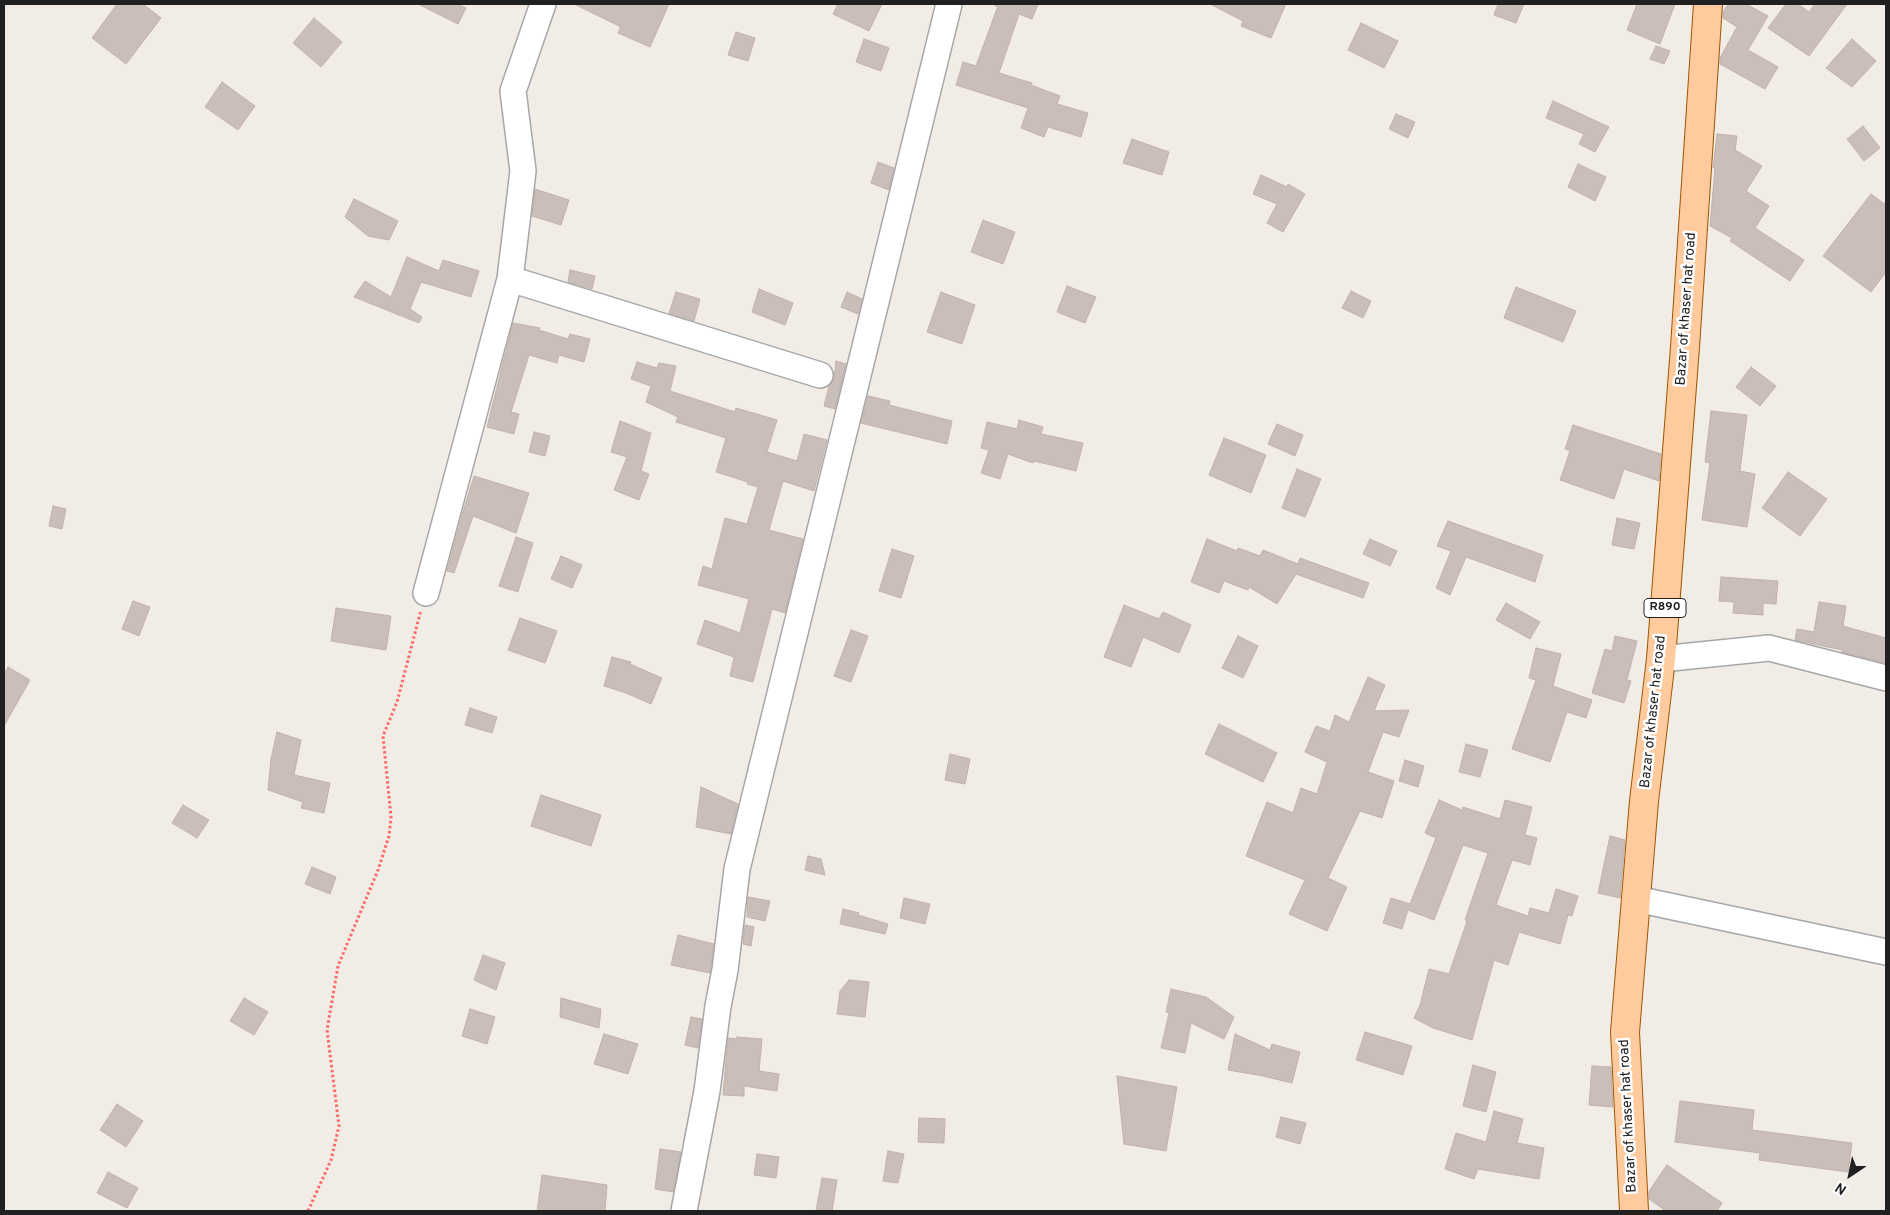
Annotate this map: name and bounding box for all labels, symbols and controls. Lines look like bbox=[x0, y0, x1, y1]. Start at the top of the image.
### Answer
street label: Bazar of khaser hat road bbox=[1673, 232, 1701, 386]
road number: R890 bbox=[1644, 598, 1686, 618]
street label: Bazar of khaser hat road bbox=[1638, 635, 1670, 789]
street label: Bazar of khaser hat road bbox=[1617, 1039, 1641, 1193]
north arrow bbox=[1825, 1150, 1875, 1200]
text: N bbox=[1832, 1178, 1850, 1198]

